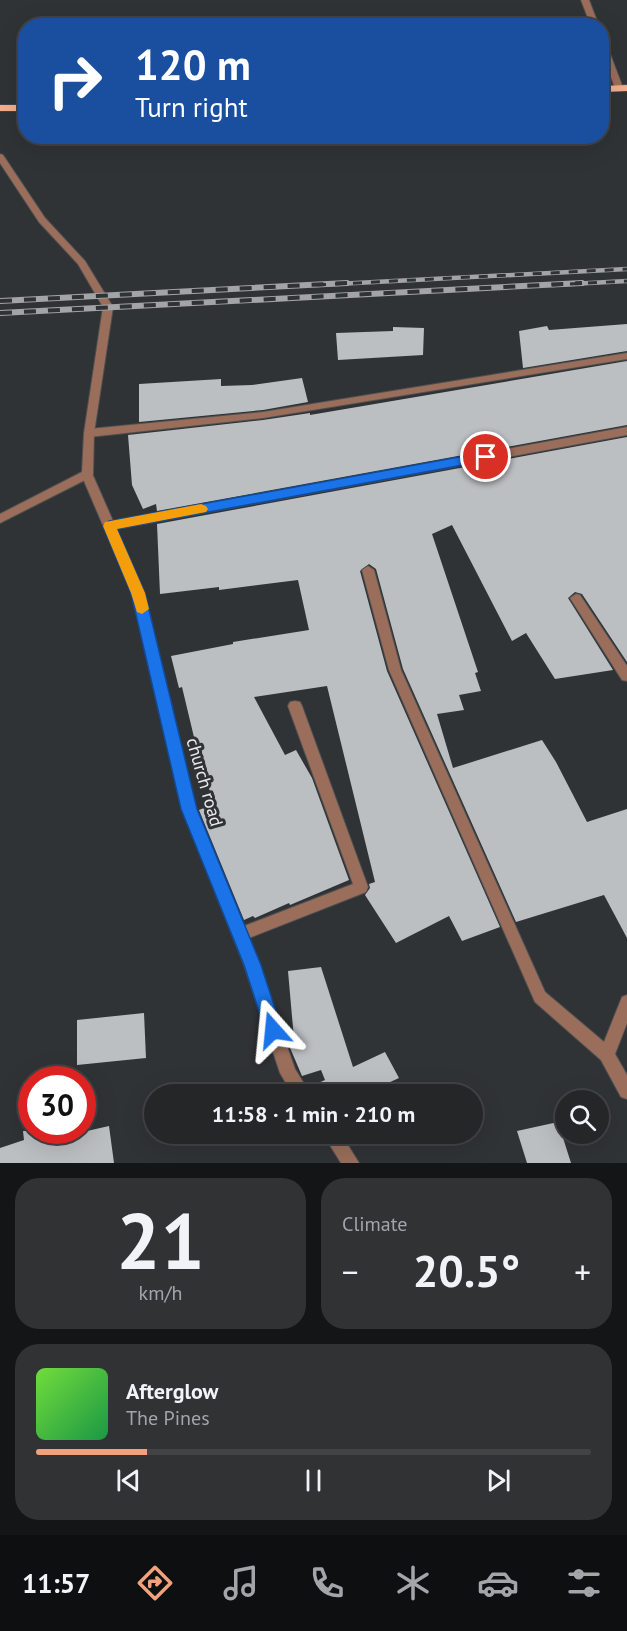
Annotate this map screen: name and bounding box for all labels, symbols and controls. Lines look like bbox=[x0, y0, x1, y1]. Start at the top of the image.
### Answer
text: 120 m bbox=[135, 37, 251, 92]
icon: right bbox=[36, 42, 114, 120]
text: Turn right bbox=[135, 90, 248, 124]
pin bbox=[460, 431, 511, 482]
icon: arrive bbox=[469, 440, 502, 473]
street label: church road bbox=[181, 735, 229, 829]
position arrow bbox=[241, 998, 305, 1062]
speed limit sign: 30 bbox=[18, 1066, 96, 1144]
map controls bbox=[555, 1090, 609, 1144]
button: search bbox=[555, 1090, 609, 1144]
text: 11:58 · 1 min · 210 m bbox=[212, 1100, 415, 1128]
text: 21 bbox=[116, 1190, 205, 1291]
text: Climate bbox=[342, 1211, 408, 1237]
text: 20.5° bbox=[413, 1241, 520, 1299]
text: − bbox=[342, 1250, 359, 1293]
text: + bbox=[574, 1250, 591, 1293]
text: km/h bbox=[139, 1280, 182, 1306]
text: Afterglow bbox=[126, 1377, 218, 1405]
text: The Pines bbox=[126, 1405, 210, 1431]
icon: previous bbox=[112, 1464, 145, 1497]
icon: pause bbox=[297, 1464, 330, 1497]
icon: next bbox=[482, 1464, 515, 1497]
icon: directions bbox=[134, 1562, 176, 1604]
icon: music bbox=[220, 1562, 262, 1604]
icon: phone bbox=[306, 1562, 348, 1604]
icon: climate bbox=[392, 1562, 434, 1604]
icon: car bbox=[477, 1562, 519, 1604]
icon: filters bbox=[563, 1562, 605, 1604]
text: 11:57 bbox=[22, 1566, 90, 1600]

